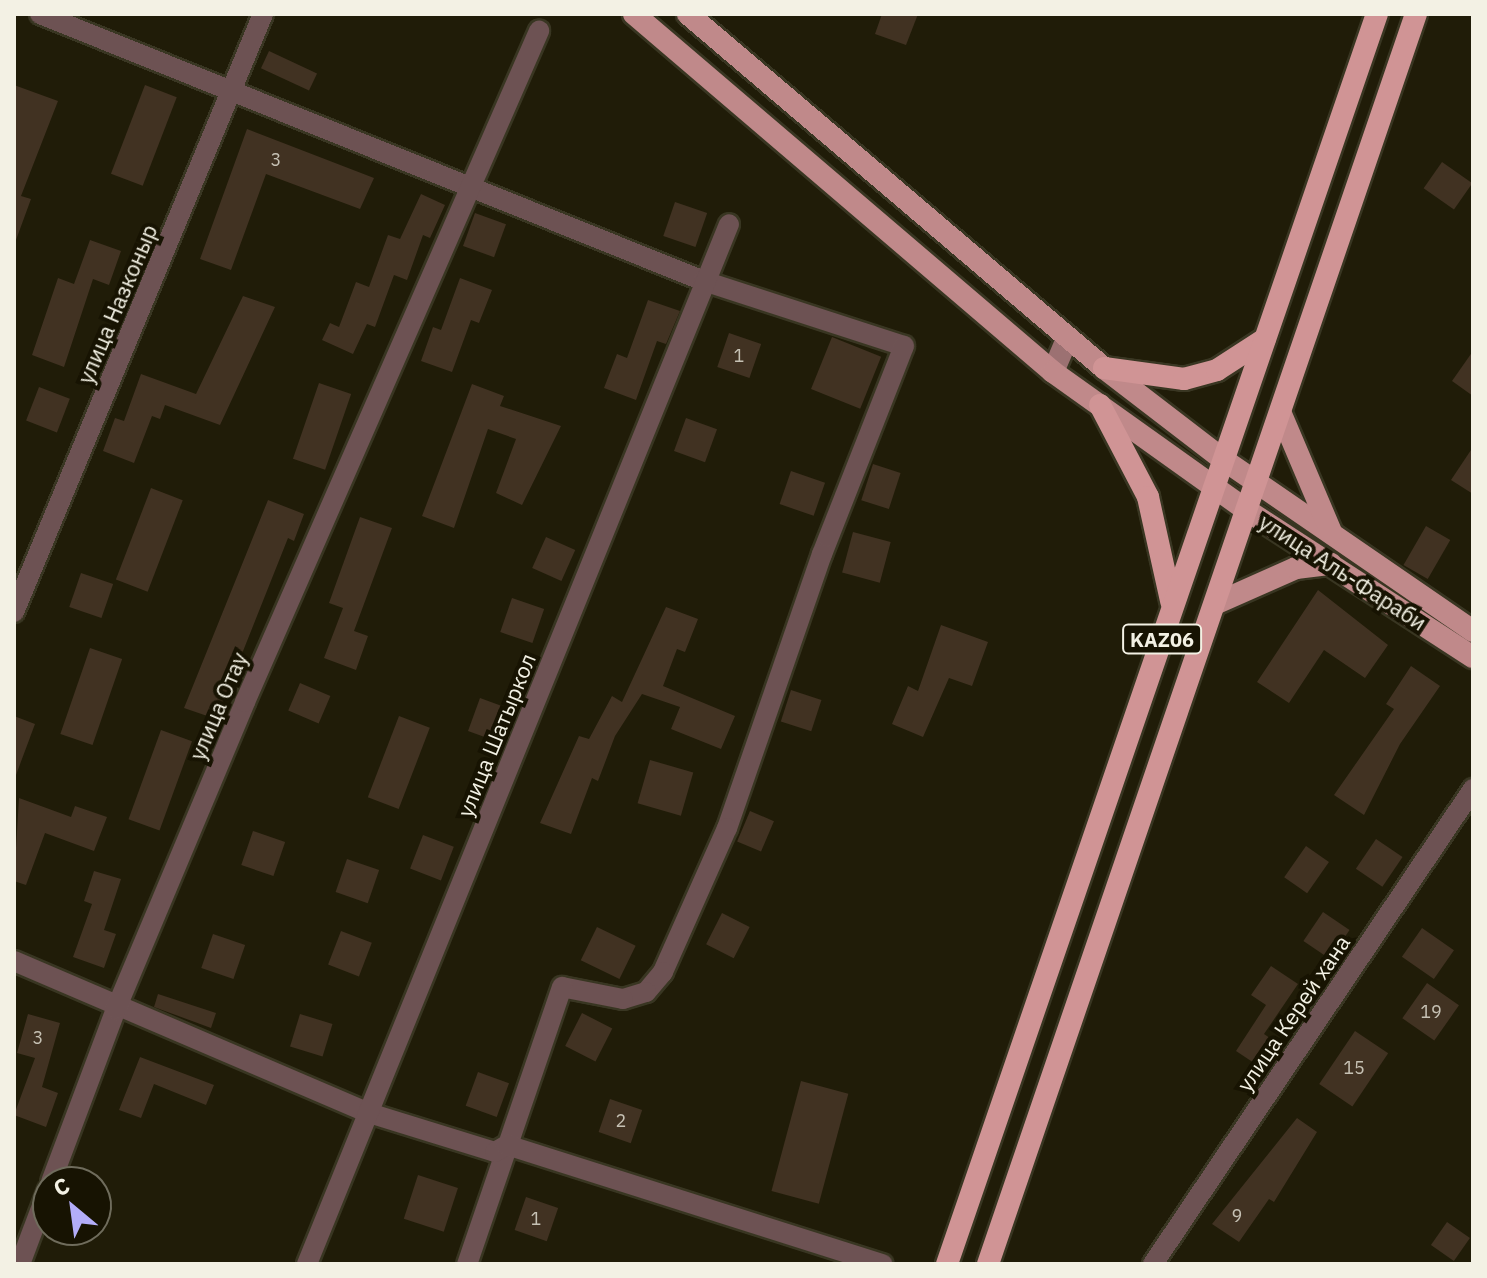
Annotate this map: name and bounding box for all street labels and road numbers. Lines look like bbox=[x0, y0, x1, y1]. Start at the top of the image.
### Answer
street label: улица Назконыр bbox=[72, 221, 162, 387]
street label: улица Аль-Фараби bbox=[1255, 508, 1431, 636]
road number: KАZ06 bbox=[1122, 623, 1202, 655]
street label: улица Отау bbox=[183, 648, 253, 764]
street label: улица Шатыркол bbox=[451, 649, 541, 821]
street label: улица Керей хана bbox=[1231, 930, 1355, 1096]

